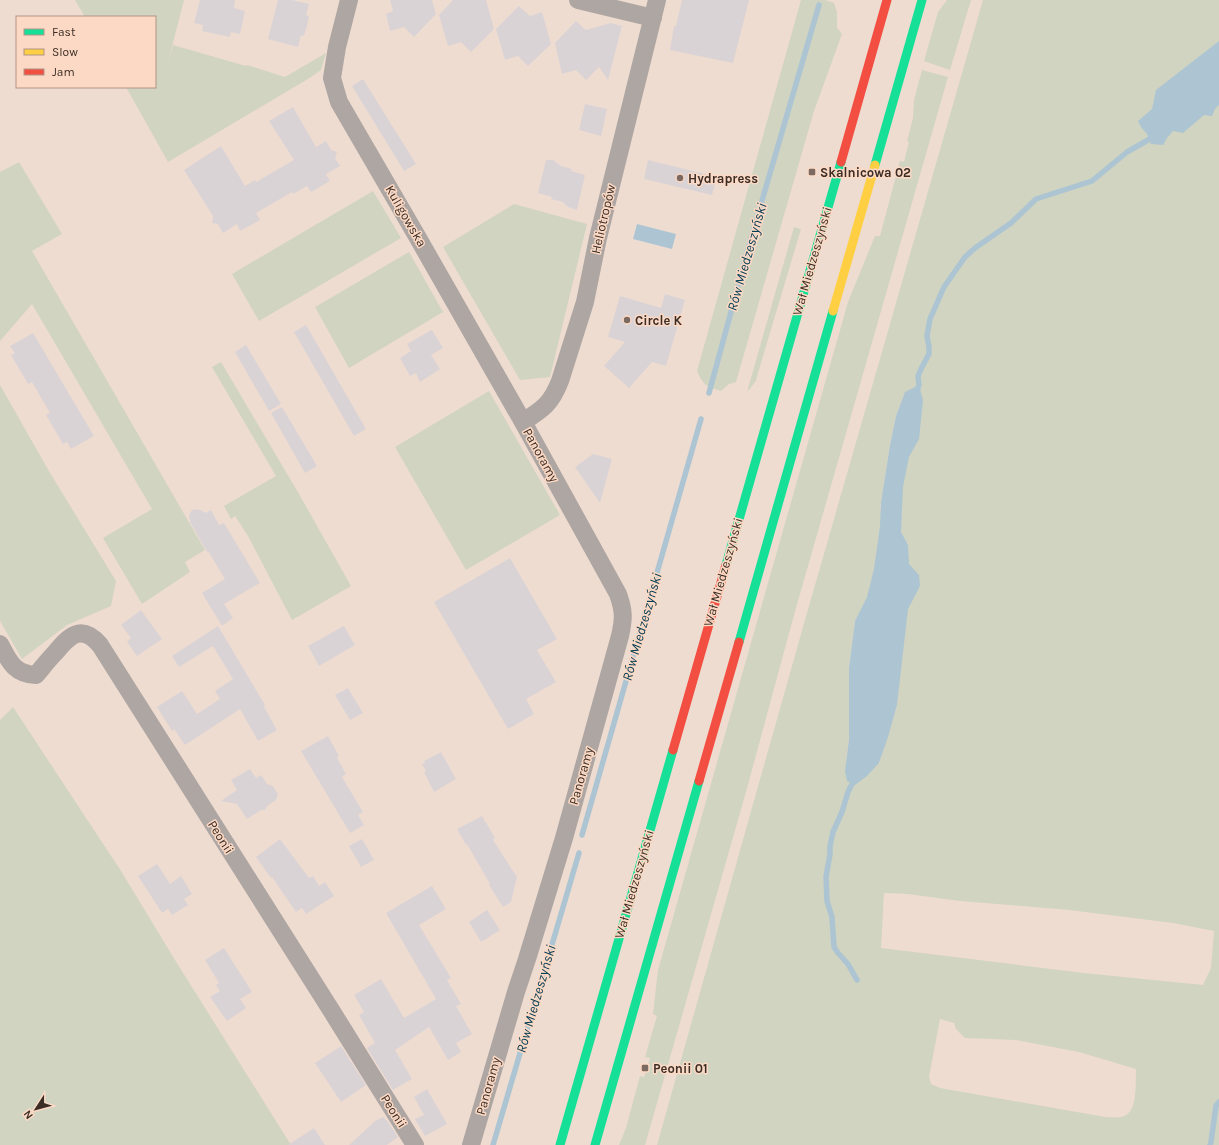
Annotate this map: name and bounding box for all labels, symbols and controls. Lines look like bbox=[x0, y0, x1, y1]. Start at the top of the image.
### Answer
legend bbox=[16, 16, 156, 88]
text: Fast bbox=[52, 25, 76, 39]
text: Slow bbox=[52, 45, 78, 59]
text: Jam bbox=[52, 65, 75, 79]
place label: Skalnicowa 02 bbox=[820, 165, 911, 180]
marker: Skalnicowa 02 bbox=[807, 167, 817, 177]
place label: Hydrapress bbox=[688, 171, 758, 186]
marker: Hydrapress bbox=[675, 173, 685, 183]
street label: Heliotropów bbox=[588, 182, 618, 255]
street label: Kuligowska bbox=[382, 183, 430, 249]
water label: Rów Miedzeszyński bbox=[723, 201, 771, 313]
street label: Wał Miedzeszyński bbox=[789, 205, 835, 317]
place label: Circle K bbox=[635, 313, 683, 328]
marker: Circle K bbox=[622, 315, 632, 325]
street label: Panoramy bbox=[520, 425, 562, 485]
street label: Wał Miedzeszyński bbox=[700, 516, 746, 628]
water label: Rów Miedzeszyński bbox=[618, 571, 666, 683]
street label: Panoramy bbox=[566, 745, 596, 807]
street label: Peonii bbox=[205, 818, 237, 856]
street label: Wał Miedzeszyński bbox=[611, 828, 657, 940]
water label: Rów Miedzeszyński bbox=[512, 943, 560, 1055]
street label: Panoramy bbox=[473, 1055, 503, 1117]
place label: Peonii 01 bbox=[653, 1061, 708, 1076]
marker: Peonii 01 bbox=[640, 1063, 650, 1073]
north arrow bbox=[16, 1089, 56, 1129]
street label: Peonii bbox=[378, 1092, 410, 1130]
text: N bbox=[21, 1108, 36, 1122]

